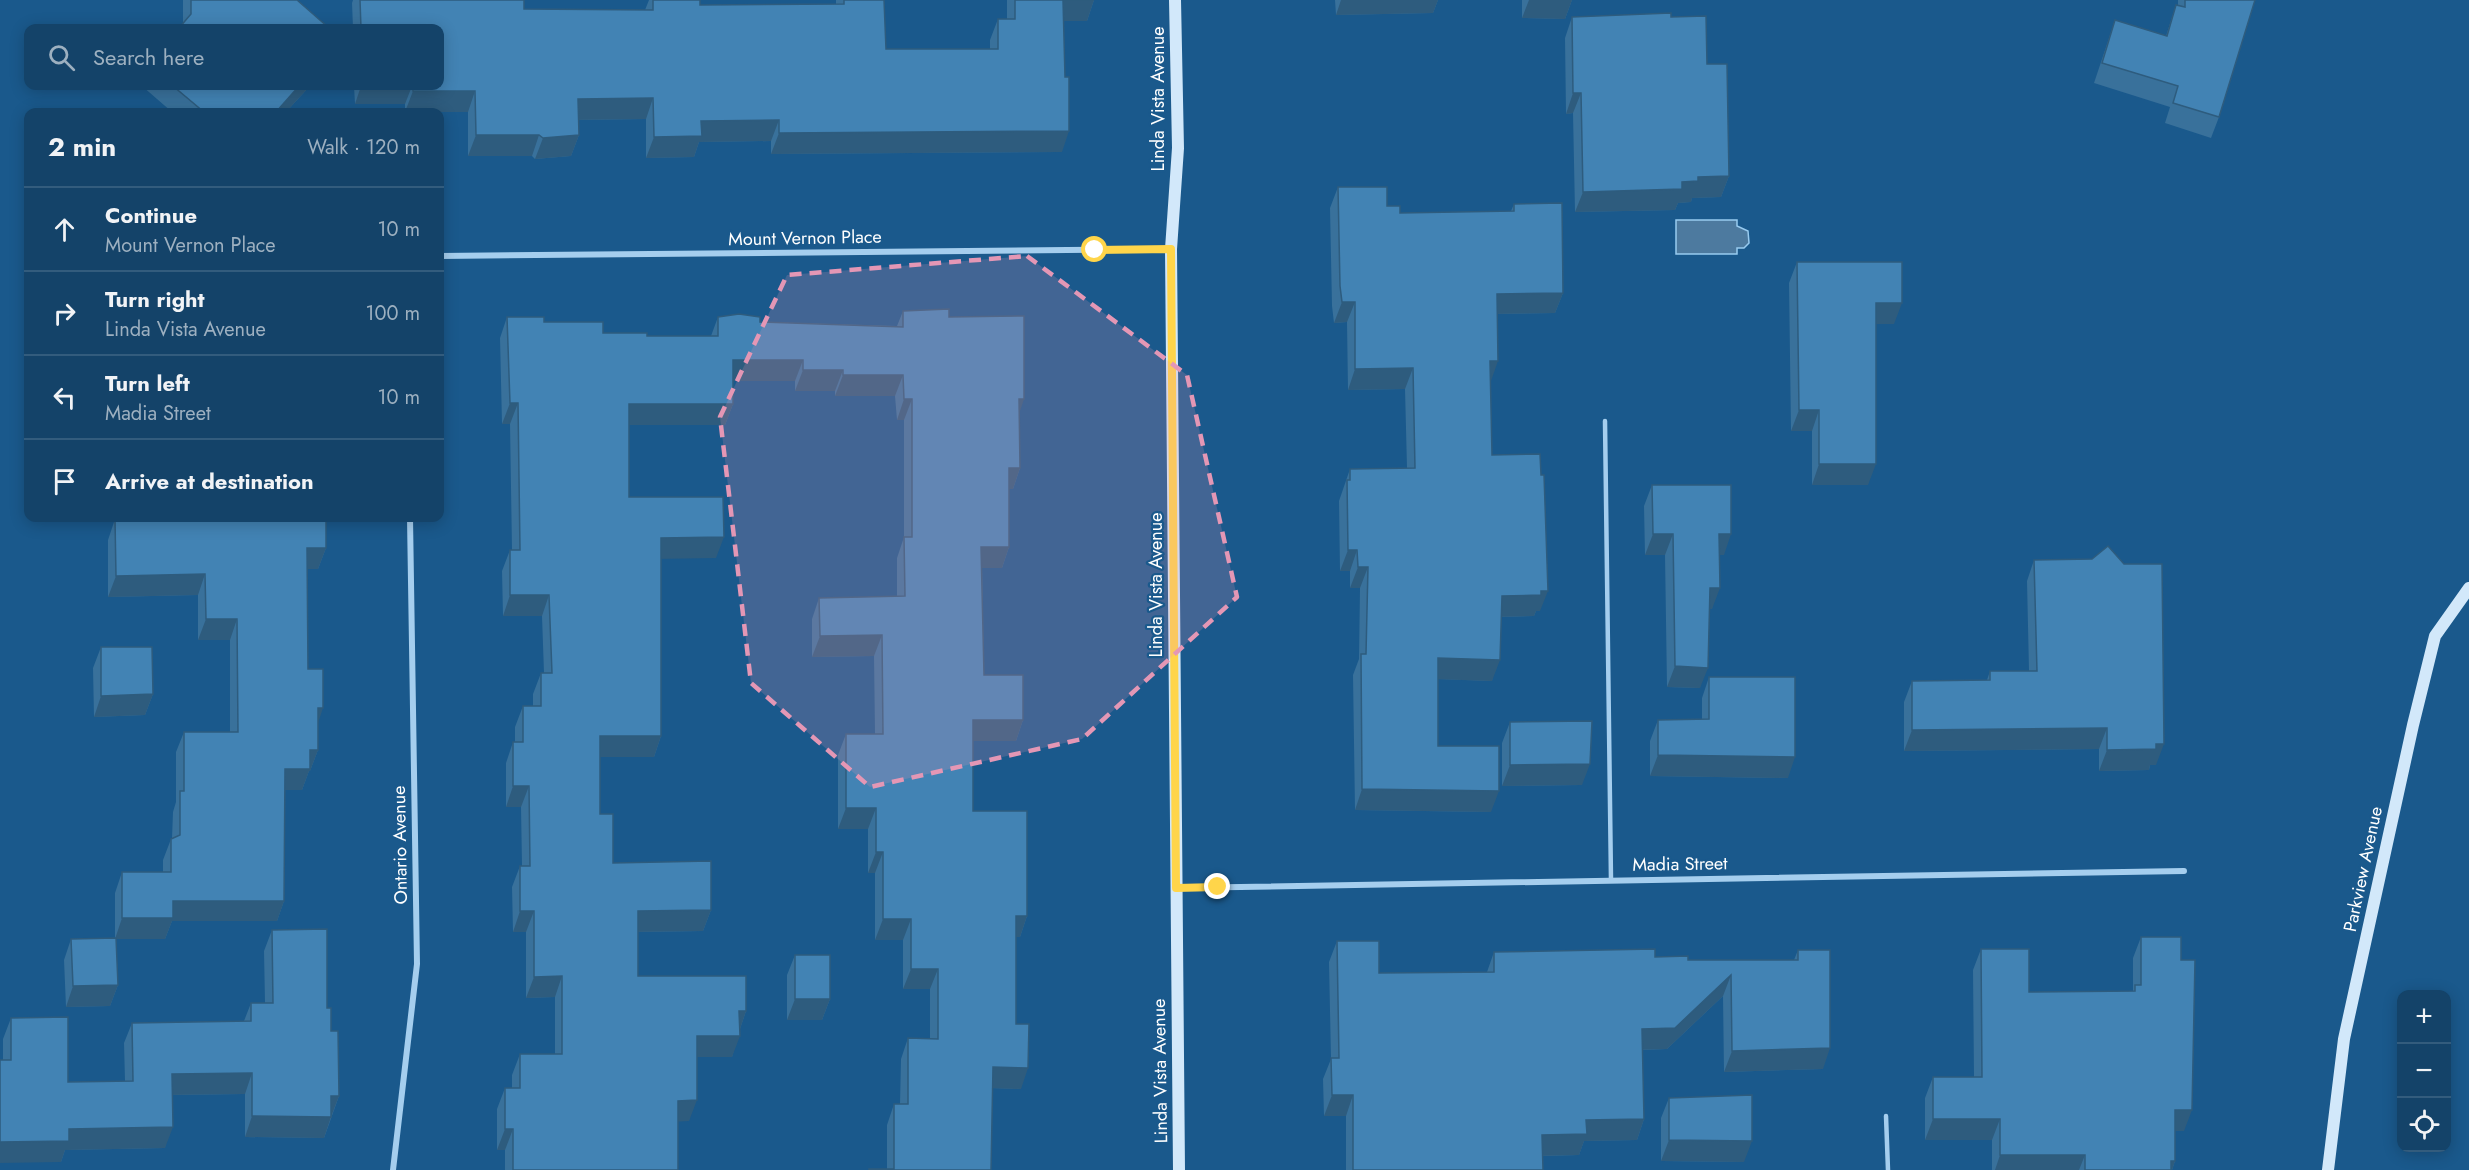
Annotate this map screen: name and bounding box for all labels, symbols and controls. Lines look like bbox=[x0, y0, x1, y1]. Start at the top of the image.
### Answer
search box bbox=[24, 24, 444, 90]
street label: Linda Vista Avenue bbox=[1145, 27, 1171, 171]
icon: search bbox=[45, 41, 78, 74]
text: Search here bbox=[93, 41, 204, 73]
text: 2 min bbox=[48, 128, 116, 166]
text: Walk · 120 m bbox=[307, 133, 420, 162]
text: Continue bbox=[105, 199, 197, 231]
icon: ahead bbox=[48, 213, 81, 246]
text: 10 m bbox=[377, 215, 420, 244]
street label: Mount Vernon Place bbox=[728, 224, 882, 252]
text: Mount Vernon Place bbox=[105, 231, 276, 260]
route start bbox=[1081, 236, 1107, 262]
text: Turn right bbox=[105, 283, 205, 315]
icon: right bbox=[48, 297, 81, 330]
text: 100 m bbox=[365, 299, 420, 328]
text: Linda Vista Avenue bbox=[105, 315, 266, 344]
text: Turn left bbox=[105, 367, 190, 399]
icon: left bbox=[48, 381, 81, 414]
text: 10 m bbox=[377, 383, 420, 412]
text: Madia Street bbox=[105, 399, 211, 428]
icon: arrive bbox=[48, 465, 81, 498]
text: Arrive at destination bbox=[105, 465, 314, 497]
street label: Linda Vista Avenue bbox=[1143, 513, 1169, 657]
street label: Ontario Avenue bbox=[386, 785, 414, 905]
street label: Parkview Avenue bbox=[2337, 804, 2389, 934]
street label: Madia Street bbox=[1632, 850, 1728, 878]
route end bbox=[1204, 873, 1230, 899]
map controls bbox=[2397, 990, 2451, 1152]
button: + bbox=[2397, 990, 2451, 1044]
street label: Linda Vista Avenue bbox=[1146, 998, 1174, 1144]
button: − bbox=[2397, 1044, 2451, 1098]
button: locate bbox=[2397, 1098, 2451, 1152]

